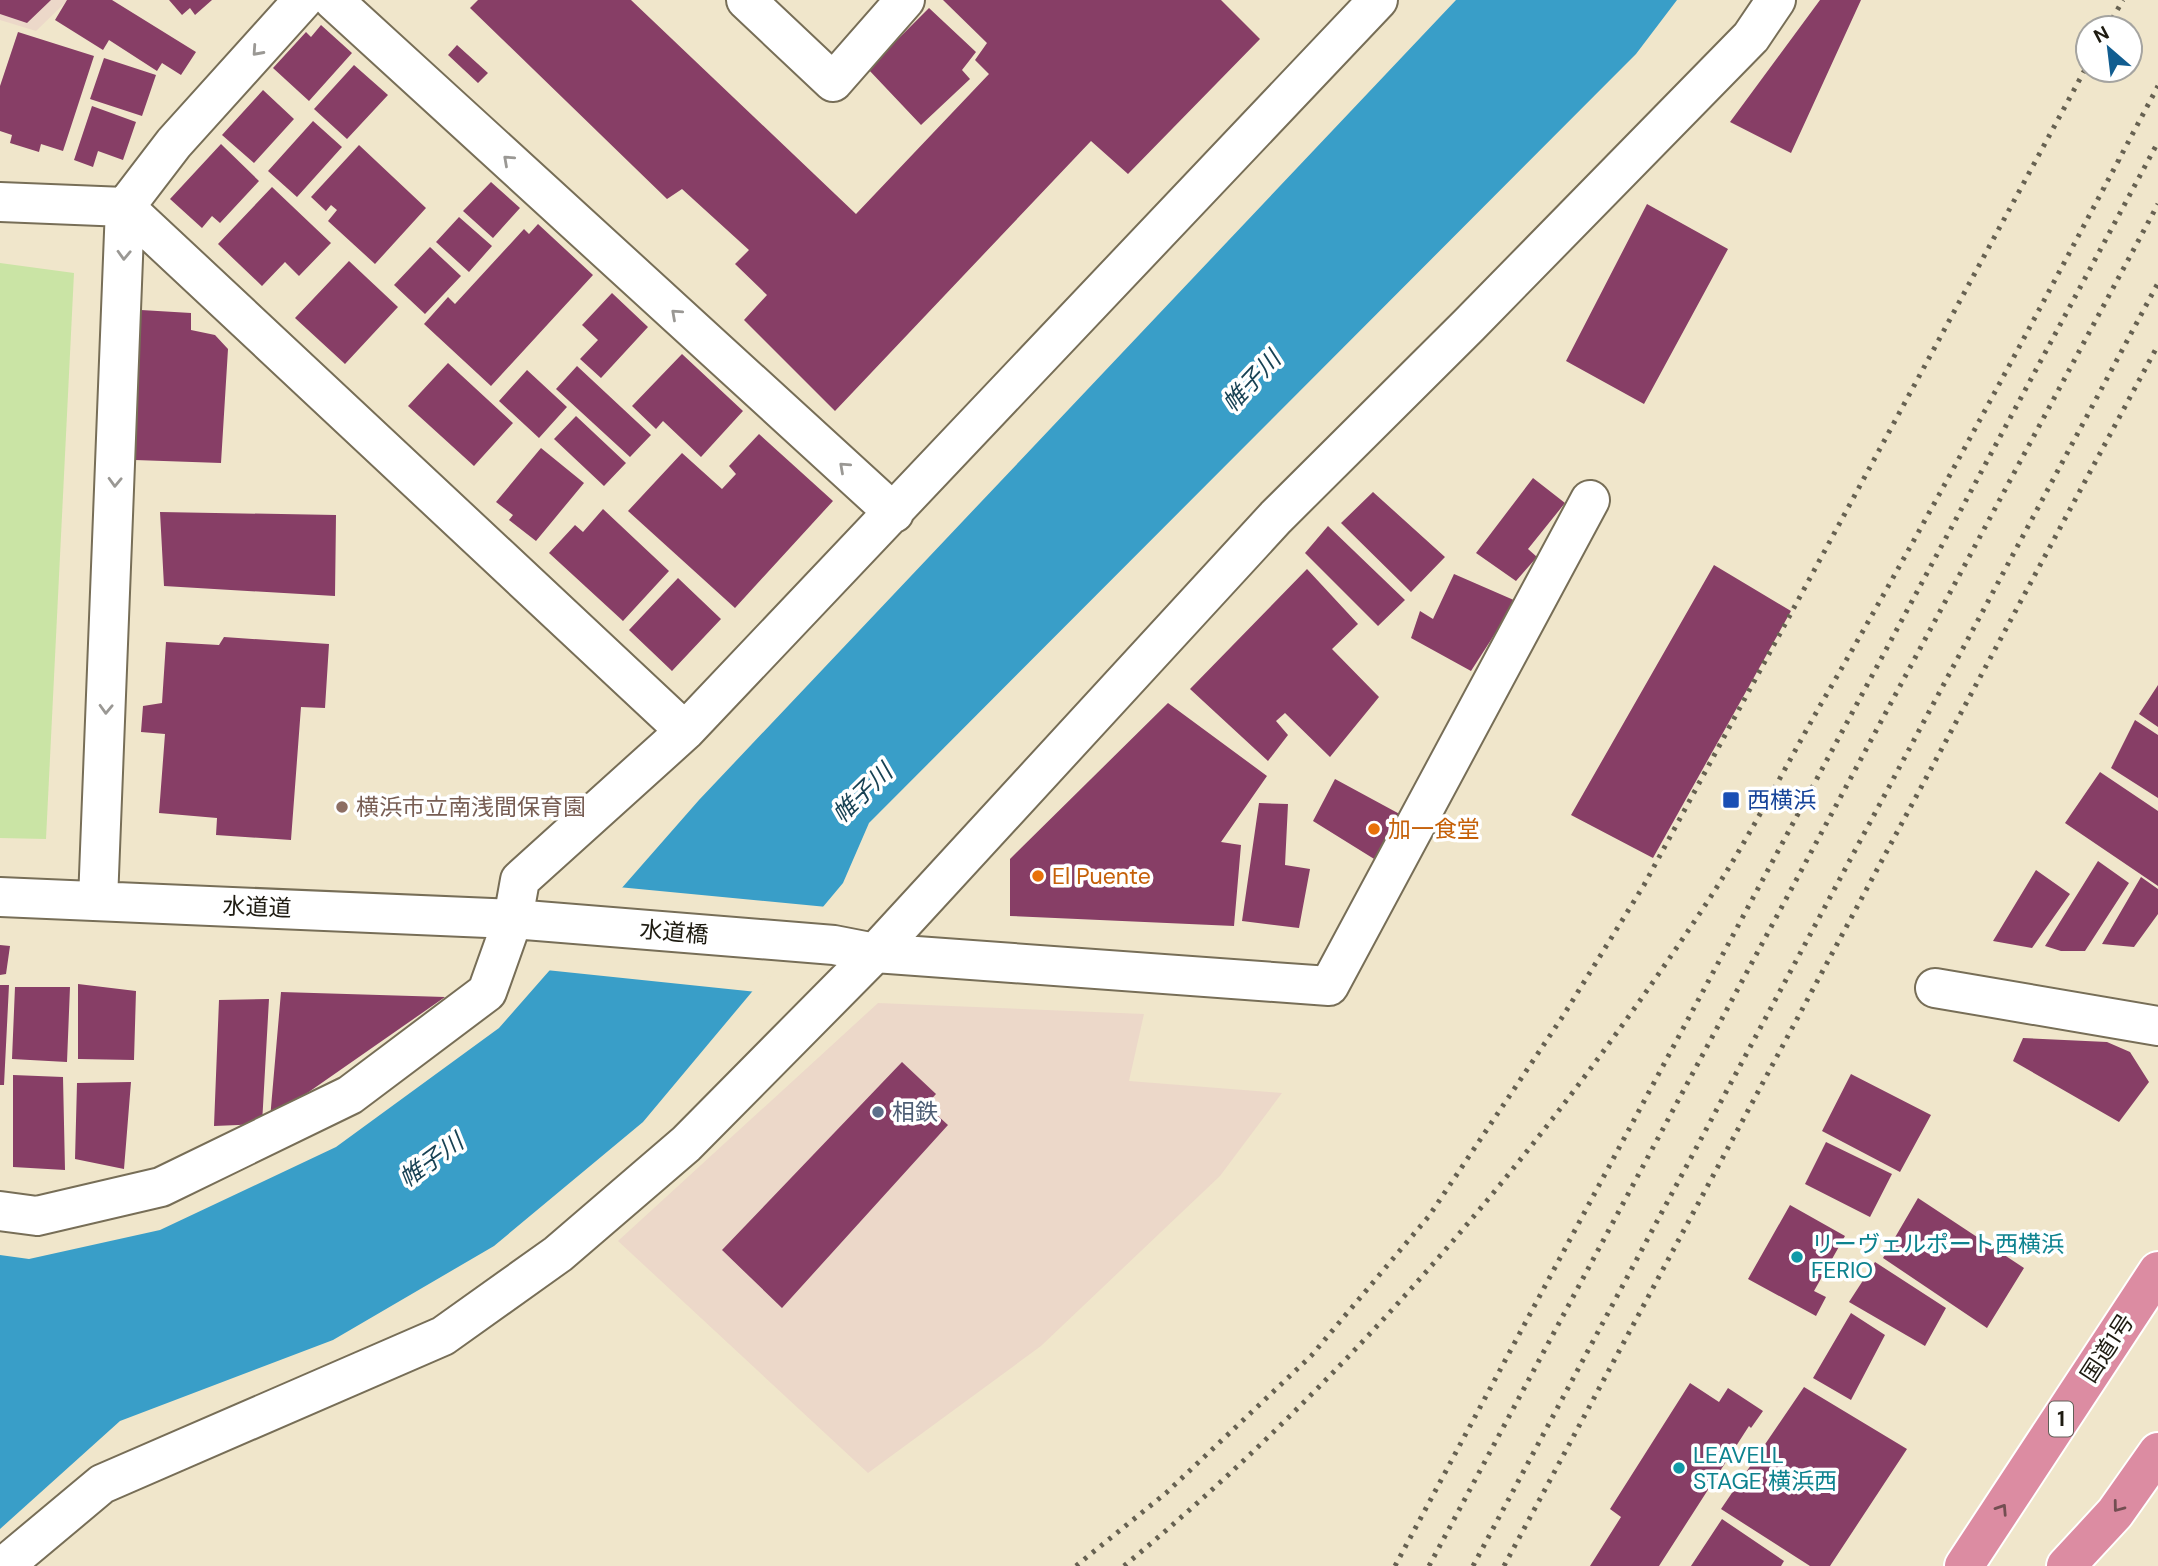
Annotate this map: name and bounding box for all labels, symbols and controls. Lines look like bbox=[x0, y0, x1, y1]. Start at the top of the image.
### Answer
north arrow bbox=[2074, 14, 2144, 84]
text: N bbox=[2089, 20, 2113, 49]
one-way arrow bbox=[253, 43, 265, 56]
one-way arrow bbox=[503, 156, 516, 168]
one-way arrow bbox=[116, 250, 132, 260]
one-way arrow bbox=[671, 309, 684, 322]
water label: 帷子川 bbox=[1215, 342, 1289, 418]
one-way arrow bbox=[839, 463, 852, 476]
one-way arrow bbox=[108, 477, 123, 488]
one-way arrow bbox=[99, 704, 114, 715]
water label: 帷子川 bbox=[825, 755, 901, 829]
place label: 西横浜 bbox=[1747, 785, 1816, 815]
marker: 西横浜 bbox=[1721, 790, 1741, 810]
place label: 横浜市立南浅間保育園 bbox=[356, 792, 586, 822]
marker: 横浜市立南浅間保育園 bbox=[334, 799, 350, 815]
place label: 加一食堂 bbox=[1388, 814, 1480, 844]
marker: 加一食堂 bbox=[1366, 821, 1382, 837]
place label: El Puente bbox=[1052, 861, 1151, 891]
marker: El Puente bbox=[1030, 868, 1046, 884]
street label: 水道道 bbox=[222, 891, 292, 923]
street label: 水道橋 bbox=[638, 914, 710, 950]
place label: 相鉄 bbox=[892, 1097, 938, 1127]
marker: 相鉄 bbox=[870, 1104, 886, 1120]
water label: 帷子川 bbox=[393, 1125, 472, 1194]
place label: リーヴェルポート西横浜 FERIO bbox=[1811, 1229, 2064, 1285]
marker: リーヴェルポート西横浜 FERIO bbox=[1789, 1249, 1805, 1265]
street label: 国道1号 bbox=[2074, 1308, 2140, 1388]
road number: 1 bbox=[2049, 1402, 2073, 1436]
place label: LEAVELL STAGE 横浜西 bbox=[1693, 1440, 1837, 1496]
marker: LEAVELL STAGE 横浜西 bbox=[1671, 1460, 1687, 1476]
one-way arrow bbox=[2114, 1500, 2127, 1512]
one-way arrow bbox=[1993, 1504, 2006, 1517]

